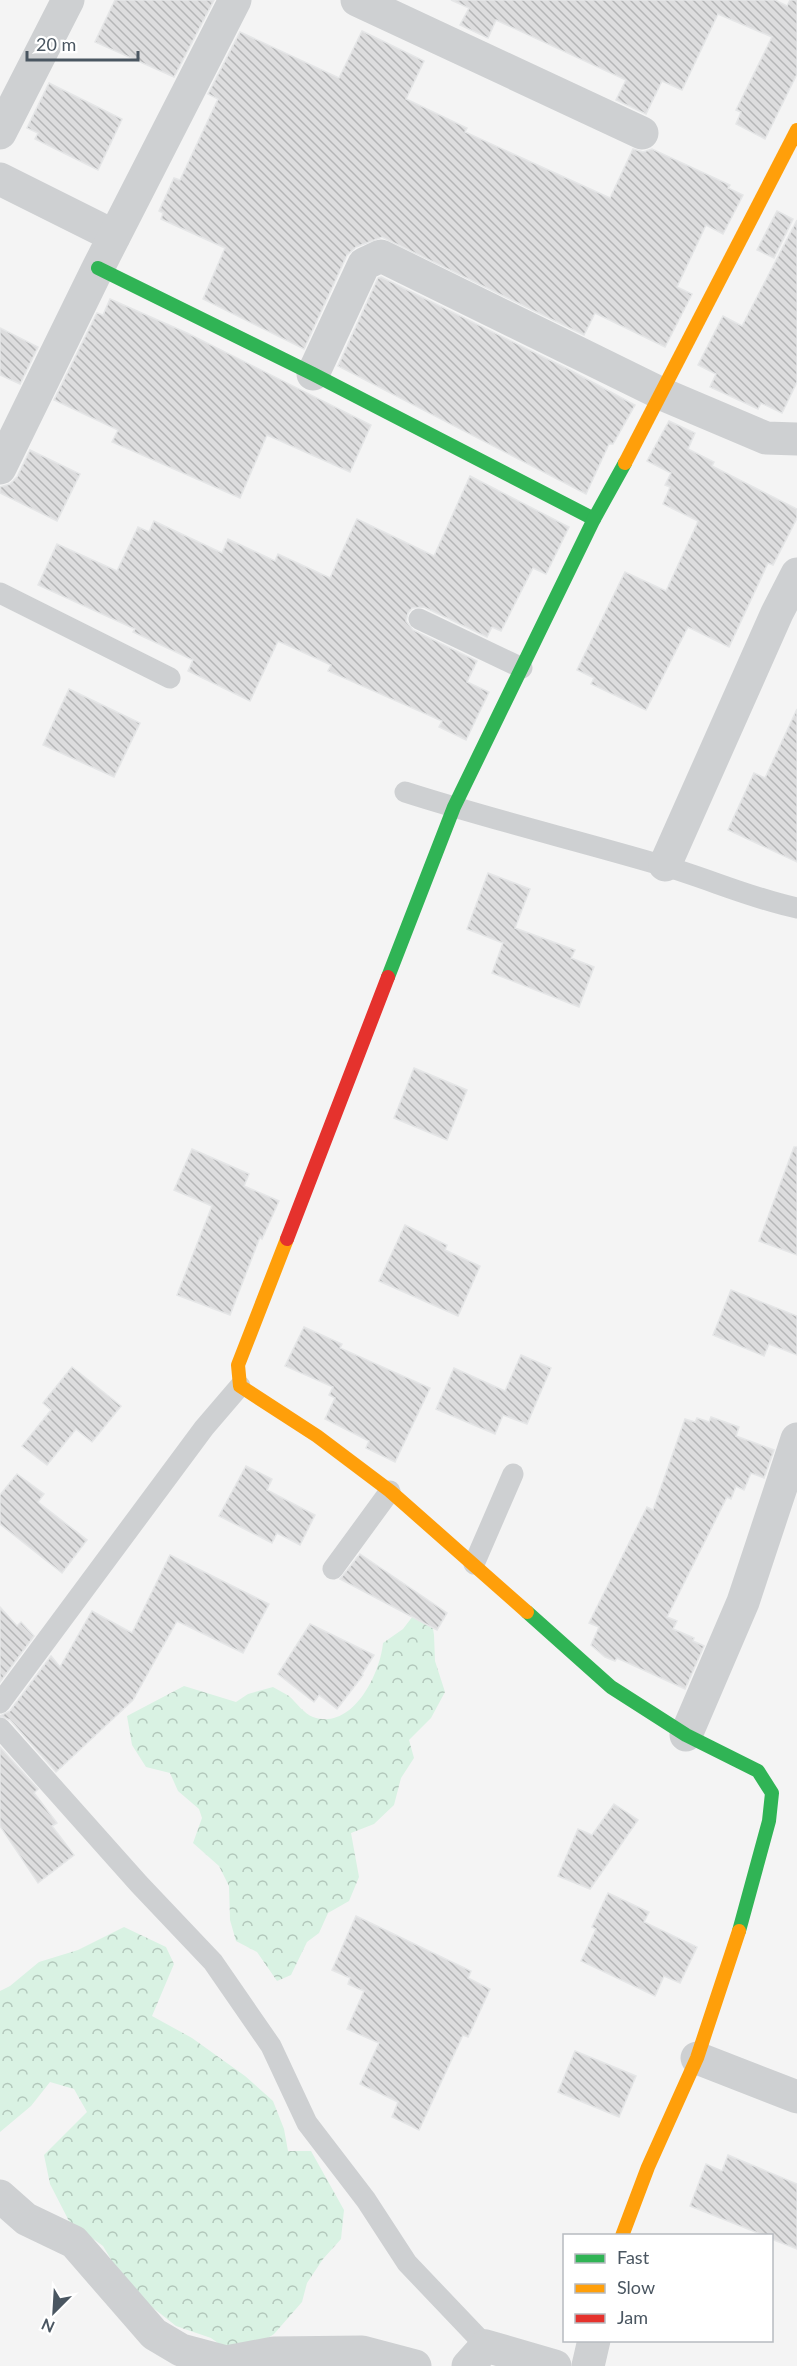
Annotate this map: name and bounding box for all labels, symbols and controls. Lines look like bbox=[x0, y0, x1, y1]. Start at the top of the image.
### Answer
scale bar bbox=[27, 24, 138, 62]
text: 20 m bbox=[36, 33, 76, 55]
legend bbox=[563, 2234, 773, 2342]
text: Fast bbox=[617, 2246, 650, 2268]
text: Slow bbox=[617, 2276, 655, 2298]
north arrow bbox=[24, 2282, 84, 2342]
text: Jam bbox=[617, 2306, 648, 2328]
text: N bbox=[38, 2315, 57, 2337]

